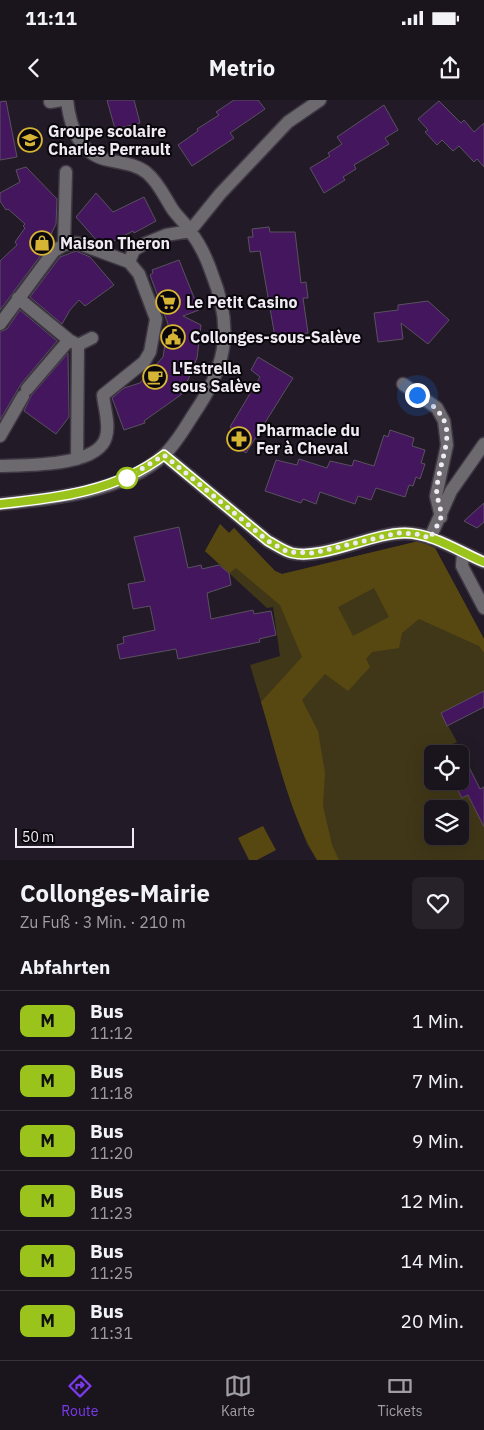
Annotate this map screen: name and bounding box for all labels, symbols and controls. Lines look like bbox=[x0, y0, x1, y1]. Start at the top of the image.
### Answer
text: 11:11 bbox=[25, 6, 77, 30]
text: Metrio bbox=[209, 53, 275, 82]
icon: back bbox=[20, 54, 48, 82]
icon: share bbox=[436, 54, 464, 82]
place label: Groupe scolaire Charles Perrault bbox=[48, 121, 171, 159]
school or university icon: Groupe scolaire Charles Perrault bbox=[17, 127, 43, 153]
shop icon: Maison Theron bbox=[29, 230, 55, 256]
place label: Maison Theron bbox=[60, 233, 170, 253]
supermarket icon: Le Petit Casino bbox=[155, 289, 181, 315]
place label: Le Petit Casino bbox=[186, 292, 298, 312]
public building icon: Collonges-sous-Salève bbox=[160, 324, 186, 350]
place label: Collonges-sous-Salève bbox=[190, 327, 361, 347]
place label: L'Estrella sous Salève bbox=[172, 358, 261, 396]
cafe icon: L'Estrella sous Salève bbox=[142, 364, 168, 390]
your location bbox=[405, 383, 430, 408]
place label: Pharmacie du Fer à Cheval bbox=[256, 420, 360, 458]
pharmacy icon: Pharmacie du Fer à Cheval bbox=[226, 426, 252, 452]
unlabelled marker bbox=[116, 467, 138, 489]
map controls bbox=[424, 745, 469, 845]
button: locate bbox=[424, 745, 469, 790]
button: layers bbox=[424, 800, 469, 845]
scale bar bbox=[15, 825, 134, 848]
text: 50 m bbox=[22, 828, 54, 846]
text: Collonges-Mairie bbox=[20, 877, 210, 909]
button: heart bbox=[412, 877, 464, 929]
text: Zu Fuß · 3 Min. · 210 m bbox=[20, 912, 186, 932]
text: Abfahrten bbox=[20, 955, 110, 979]
text: Bus bbox=[90, 999, 124, 1023]
text: M bbox=[40, 1009, 55, 1032]
text: 1 Min. bbox=[412, 1009, 464, 1033]
text: 11:12 bbox=[90, 1023, 133, 1043]
text: Bus bbox=[90, 1059, 124, 1083]
text: M bbox=[40, 1069, 55, 1092]
text: 7 Min. bbox=[412, 1069, 464, 1093]
text: 11:18 bbox=[90, 1083, 133, 1103]
text: Bus bbox=[90, 1119, 124, 1143]
text: M bbox=[40, 1129, 55, 1152]
text: 9 Min. bbox=[412, 1129, 464, 1153]
text: 11:20 bbox=[90, 1143, 133, 1163]
text: Bus bbox=[90, 1179, 124, 1203]
text: M bbox=[40, 1189, 55, 1212]
text: 12 Min. bbox=[401, 1189, 464, 1213]
text: 11:23 bbox=[90, 1203, 133, 1223]
text: Bus bbox=[90, 1239, 124, 1263]
text: M bbox=[40, 1249, 55, 1272]
text: 14 Min. bbox=[401, 1249, 464, 1273]
text: 11:25 bbox=[90, 1263, 133, 1283]
text: Bus bbox=[90, 1299, 124, 1323]
text: M bbox=[40, 1309, 55, 1332]
text: 20 Min. bbox=[401, 1309, 464, 1333]
text: 11:31 bbox=[90, 1323, 133, 1343]
tab: Route bbox=[61, 1372, 98, 1420]
tab: Karte bbox=[221, 1372, 255, 1420]
tab: Tickets bbox=[378, 1372, 423, 1420]

